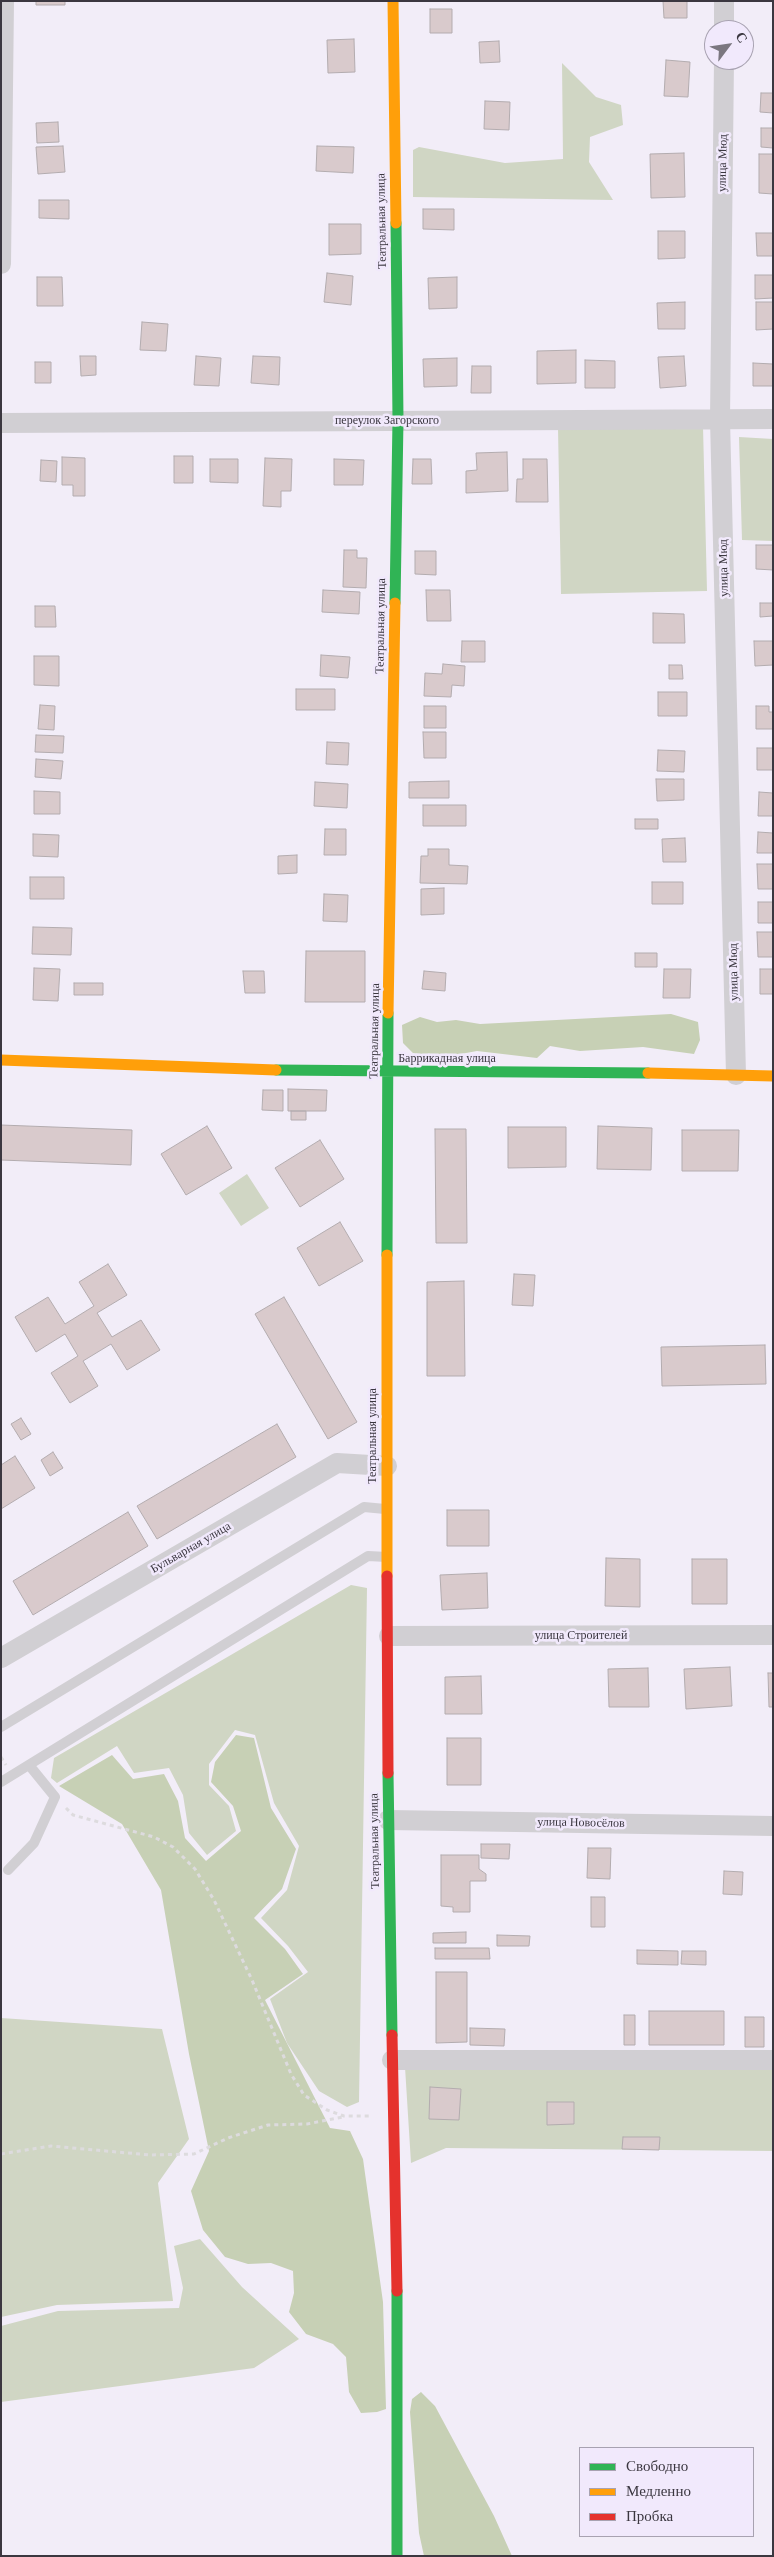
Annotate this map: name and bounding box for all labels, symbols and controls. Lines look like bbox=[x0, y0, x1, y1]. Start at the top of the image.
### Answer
north arrow bbox=[704, 20, 754, 70]
text: С bbox=[732, 29, 750, 46]
street label: улица Мюд bbox=[715, 134, 731, 192]
street label: Театральная улица bbox=[374, 173, 390, 269]
street label: переулок Загорского bbox=[335, 414, 439, 428]
street label: улица Мюд bbox=[716, 539, 732, 597]
street label: Театральная улица bbox=[373, 578, 389, 674]
street label: улица Мюд bbox=[726, 943, 742, 1001]
street label: Театральная улица bbox=[367, 983, 383, 1079]
street label: Баррикадная улица bbox=[398, 1052, 496, 1066]
street label: Театральная улица bbox=[366, 1388, 380, 1484]
street label: Бульварная улица bbox=[148, 1519, 234, 1577]
street label: улица Строителей bbox=[535, 1629, 627, 1643]
street label: Театральная улица bbox=[367, 1793, 383, 1889]
street label: улица Новосёлов bbox=[537, 1815, 625, 1831]
legend bbox=[579, 2447, 754, 2537]
text: Свободно bbox=[626, 2458, 688, 2474]
text: Медленно bbox=[626, 2483, 691, 2499]
text: Пробка bbox=[626, 2508, 673, 2524]

